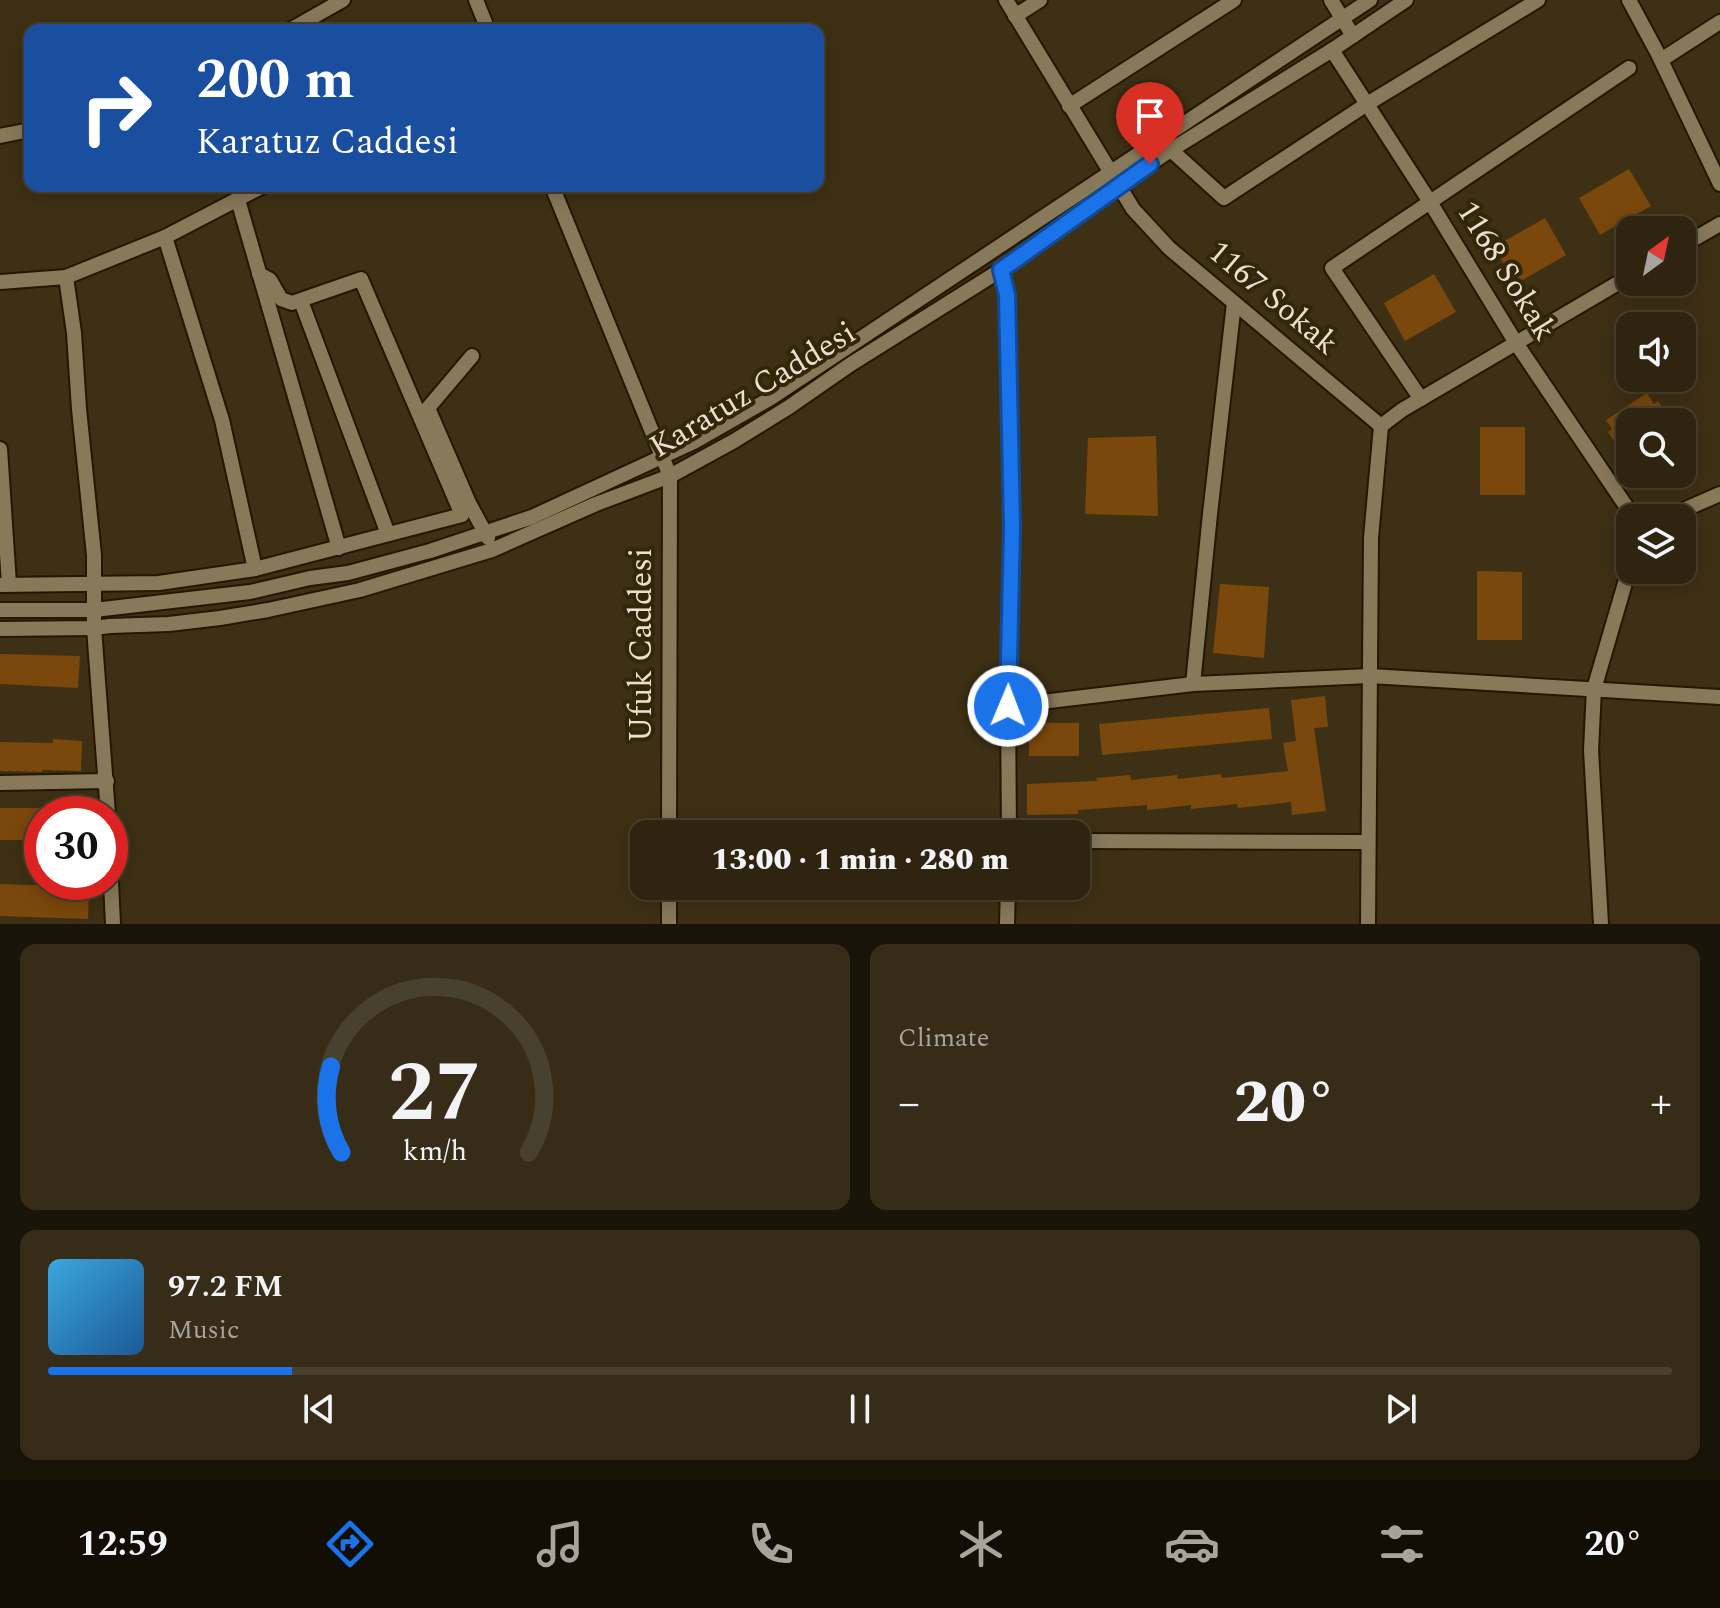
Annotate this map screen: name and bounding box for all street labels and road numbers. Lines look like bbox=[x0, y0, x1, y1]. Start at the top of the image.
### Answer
street label: 1168 Sokak bbox=[1443, 191, 1569, 351]
street label: 1167 Sokak bbox=[1197, 229, 1349, 367]
street label: Karatuz Caddesi bbox=[640, 309, 866, 471]
street label: Ufuk Caddesi bbox=[617, 548, 666, 742]

